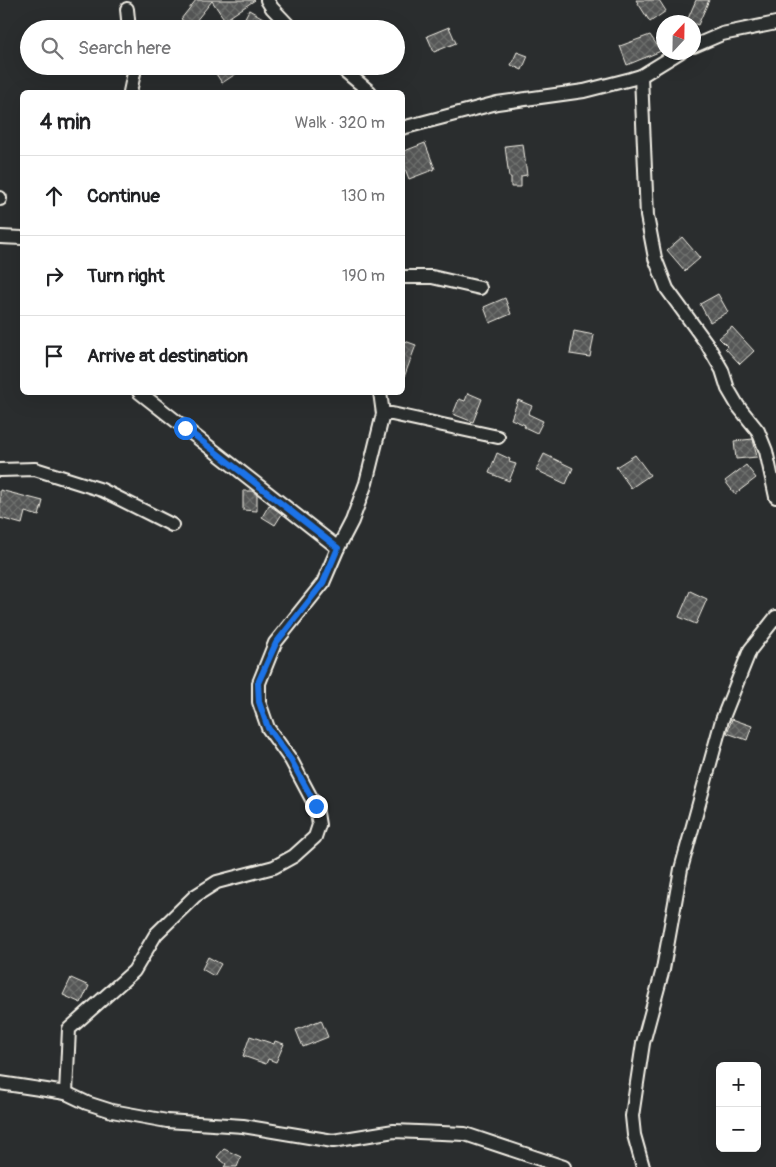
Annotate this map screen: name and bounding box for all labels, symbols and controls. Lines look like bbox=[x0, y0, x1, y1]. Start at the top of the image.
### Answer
north arrow bbox=[656, 15, 701, 60]
search box bbox=[20, 20, 405, 75]
icon: search bbox=[38, 34, 66, 62]
text: Search here bbox=[78, 36, 171, 60]
text: 4 min bbox=[40, 109, 91, 136]
text: Walk · 320 m bbox=[295, 113, 385, 133]
icon: ahead bbox=[40, 182, 68, 210]
text: Continue bbox=[87, 184, 160, 208]
text: 130 m bbox=[341, 186, 385, 206]
icon: right bbox=[40, 262, 68, 290]
text: Turn right bbox=[87, 264, 165, 288]
text: 190 m bbox=[342, 266, 385, 286]
icon: arrive bbox=[40, 342, 68, 370]
text: Arrive at destination bbox=[87, 344, 248, 368]
route start bbox=[174, 417, 197, 440]
route end bbox=[305, 795, 328, 818]
map controls bbox=[716, 1062, 761, 1152]
button: + bbox=[716, 1062, 761, 1107]
button: − bbox=[716, 1107, 761, 1152]

